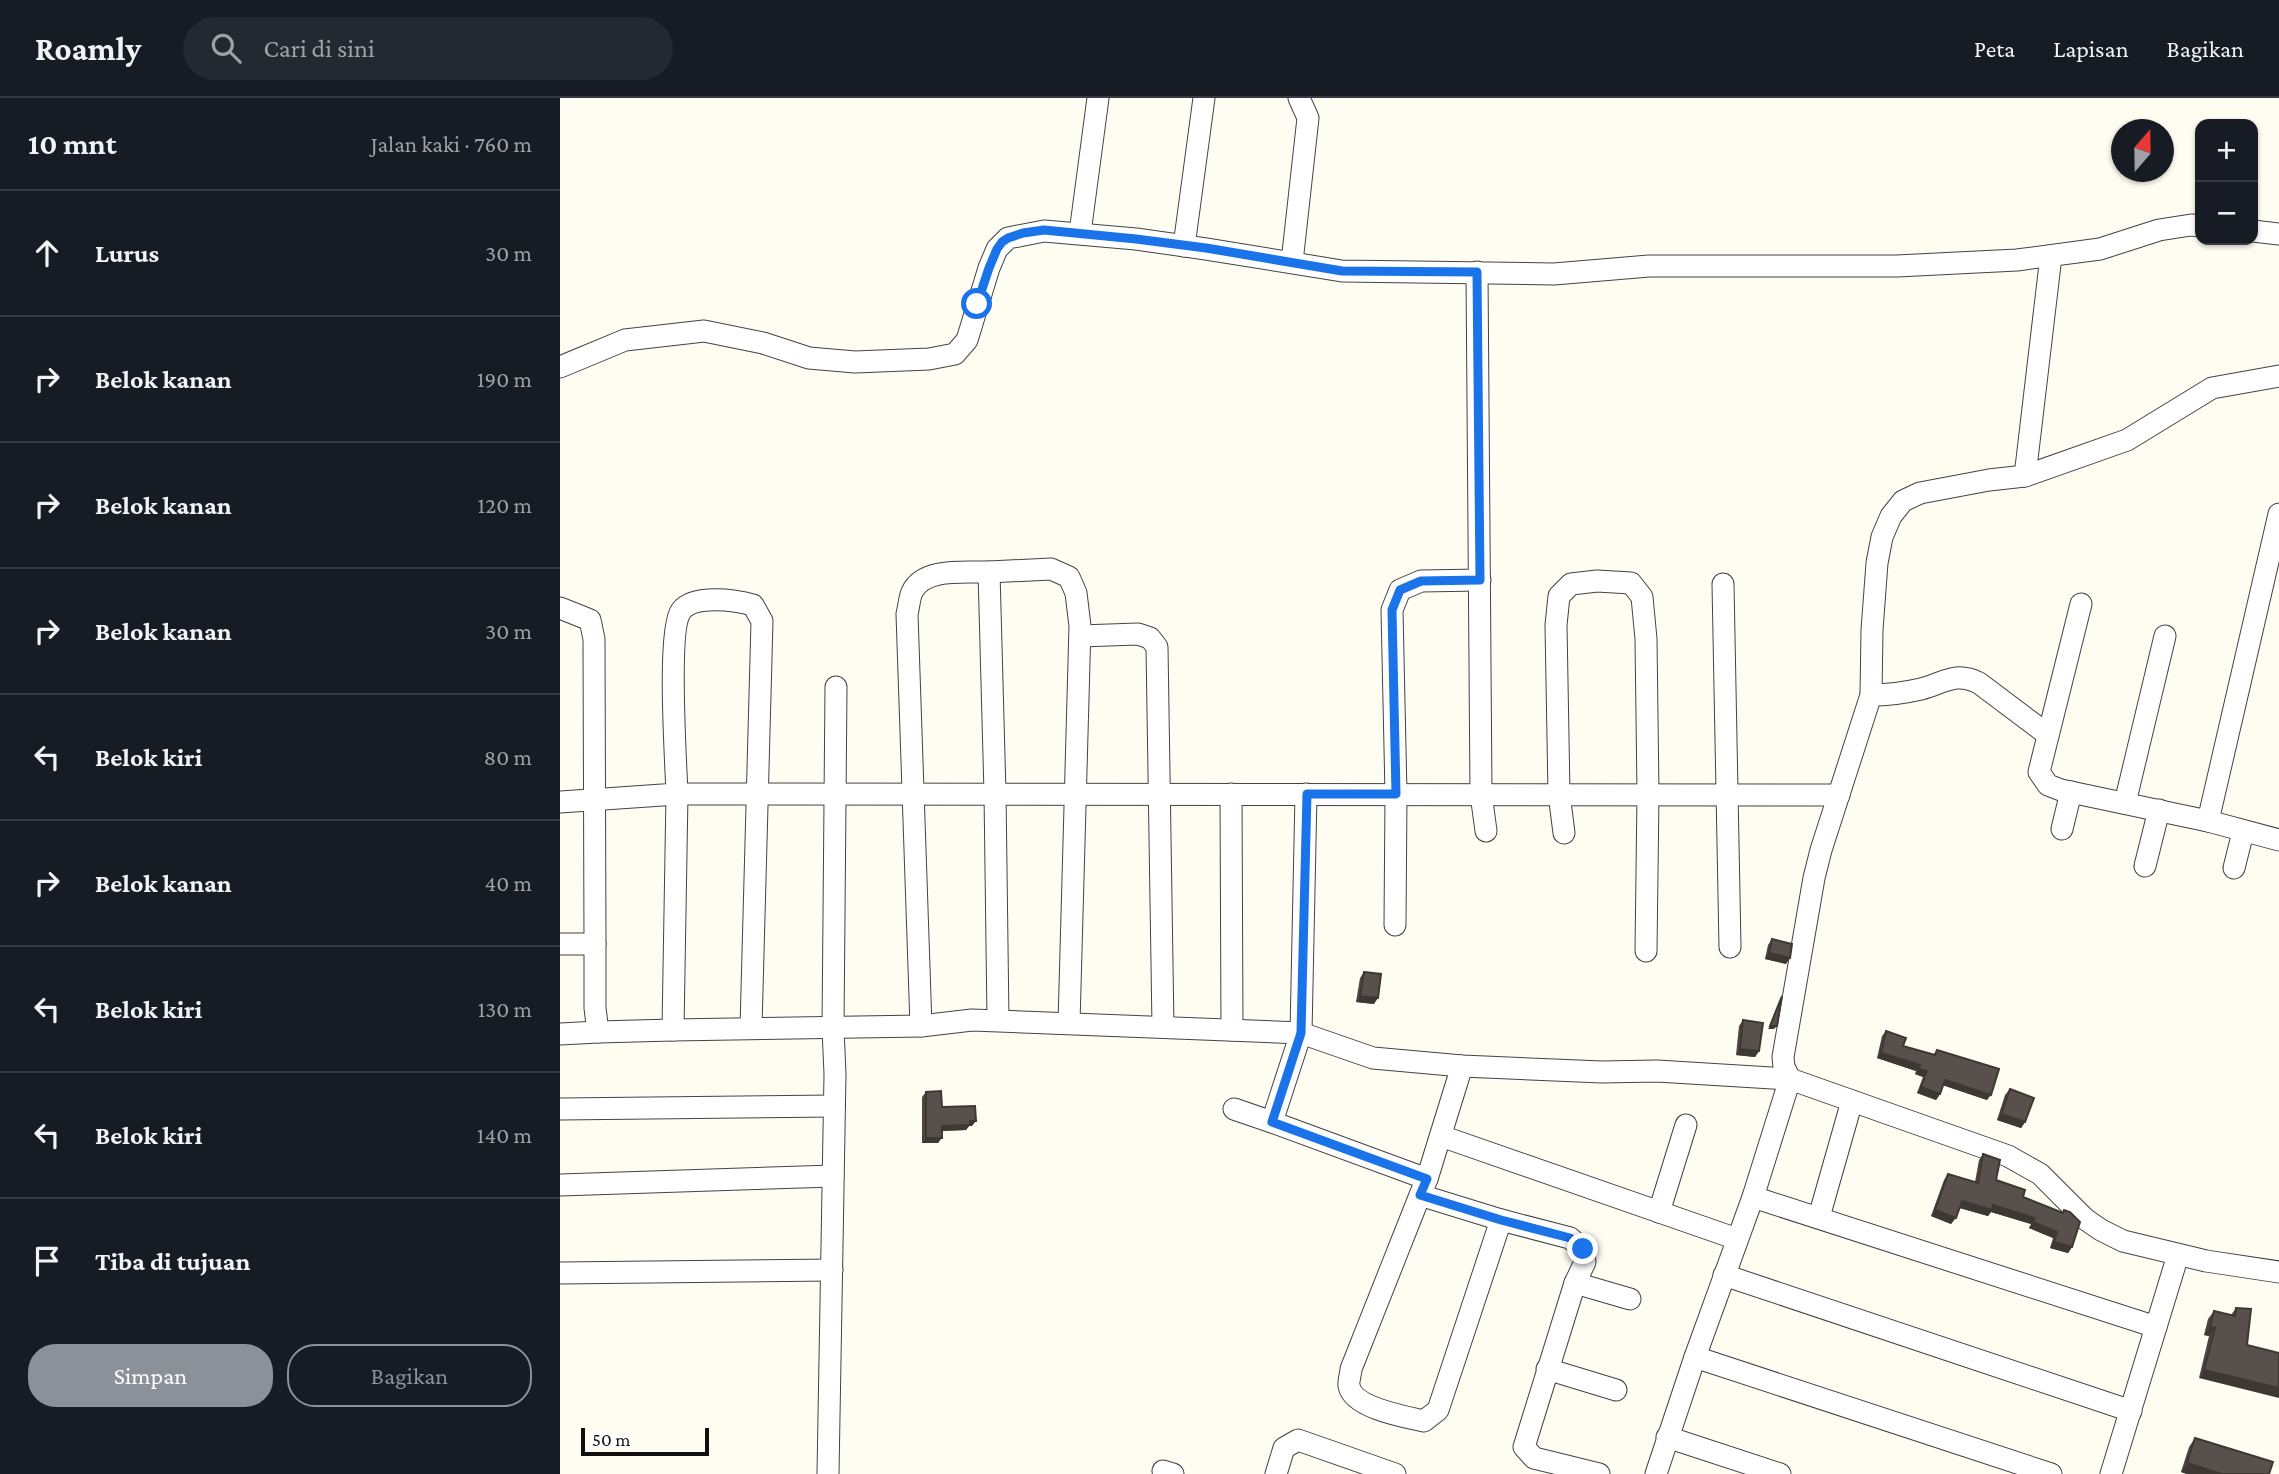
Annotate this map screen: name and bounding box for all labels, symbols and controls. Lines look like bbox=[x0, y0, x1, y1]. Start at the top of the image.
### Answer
search box bbox=[183, 17, 673, 80]
icon: search bbox=[207, 29, 245, 67]
text: Roamly bbox=[35, 30, 141, 67]
text: Cari di sini bbox=[263, 34, 375, 63]
text: Peta bbox=[1974, 35, 2015, 62]
text: Lapisan bbox=[2053, 35, 2129, 62]
text: Bagikan bbox=[2167, 35, 2244, 62]
north arrow bbox=[2111, 119, 2174, 182]
map controls bbox=[2195, 119, 2258, 245]
button: + bbox=[2195, 119, 2258, 182]
text: 10 mnt bbox=[28, 127, 117, 160]
text: Jalan kaki · 760 m bbox=[371, 131, 532, 157]
button: − bbox=[2195, 182, 2258, 245]
icon: ahead bbox=[28, 234, 66, 272]
text: Lurus bbox=[95, 239, 159, 268]
text: 30 m bbox=[485, 240, 532, 266]
route start bbox=[961, 288, 992, 319]
icon: right bbox=[28, 360, 66, 398]
text: Belok kanan bbox=[95, 365, 232, 394]
text: 190 m bbox=[477, 366, 532, 392]
icon: right bbox=[28, 486, 66, 524]
text: Belok kanan bbox=[95, 491, 232, 520]
text: 120 m bbox=[478, 492, 532, 518]
icon: right bbox=[28, 612, 66, 650]
text: Belok kanan bbox=[95, 617, 232, 646]
text: 30 m bbox=[485, 618, 532, 644]
icon: left bbox=[28, 738, 66, 776]
text: Belok kiri bbox=[95, 743, 202, 772]
text: 80 m bbox=[484, 744, 532, 770]
icon: right bbox=[28, 864, 66, 902]
text: Belok kanan bbox=[95, 869, 232, 898]
text: 40 m bbox=[484, 870, 532, 896]
icon: left bbox=[28, 990, 66, 1028]
text: Belok kiri bbox=[95, 995, 202, 1024]
text: 130 m bbox=[478, 996, 532, 1022]
icon: left bbox=[28, 1116, 66, 1154]
text: Belok kiri bbox=[95, 1121, 202, 1150]
text: 140 m bbox=[477, 1122, 532, 1148]
route end bbox=[1567, 1233, 1598, 1264]
icon: arrive bbox=[28, 1242, 66, 1280]
text: Tiba di tujuan bbox=[95, 1247, 250, 1276]
button: Simpan bbox=[28, 1344, 273, 1407]
button: Bagikan bbox=[287, 1344, 532, 1407]
scale bar bbox=[581, 1425, 709, 1457]
text: 50 m bbox=[592, 1429, 631, 1450]

